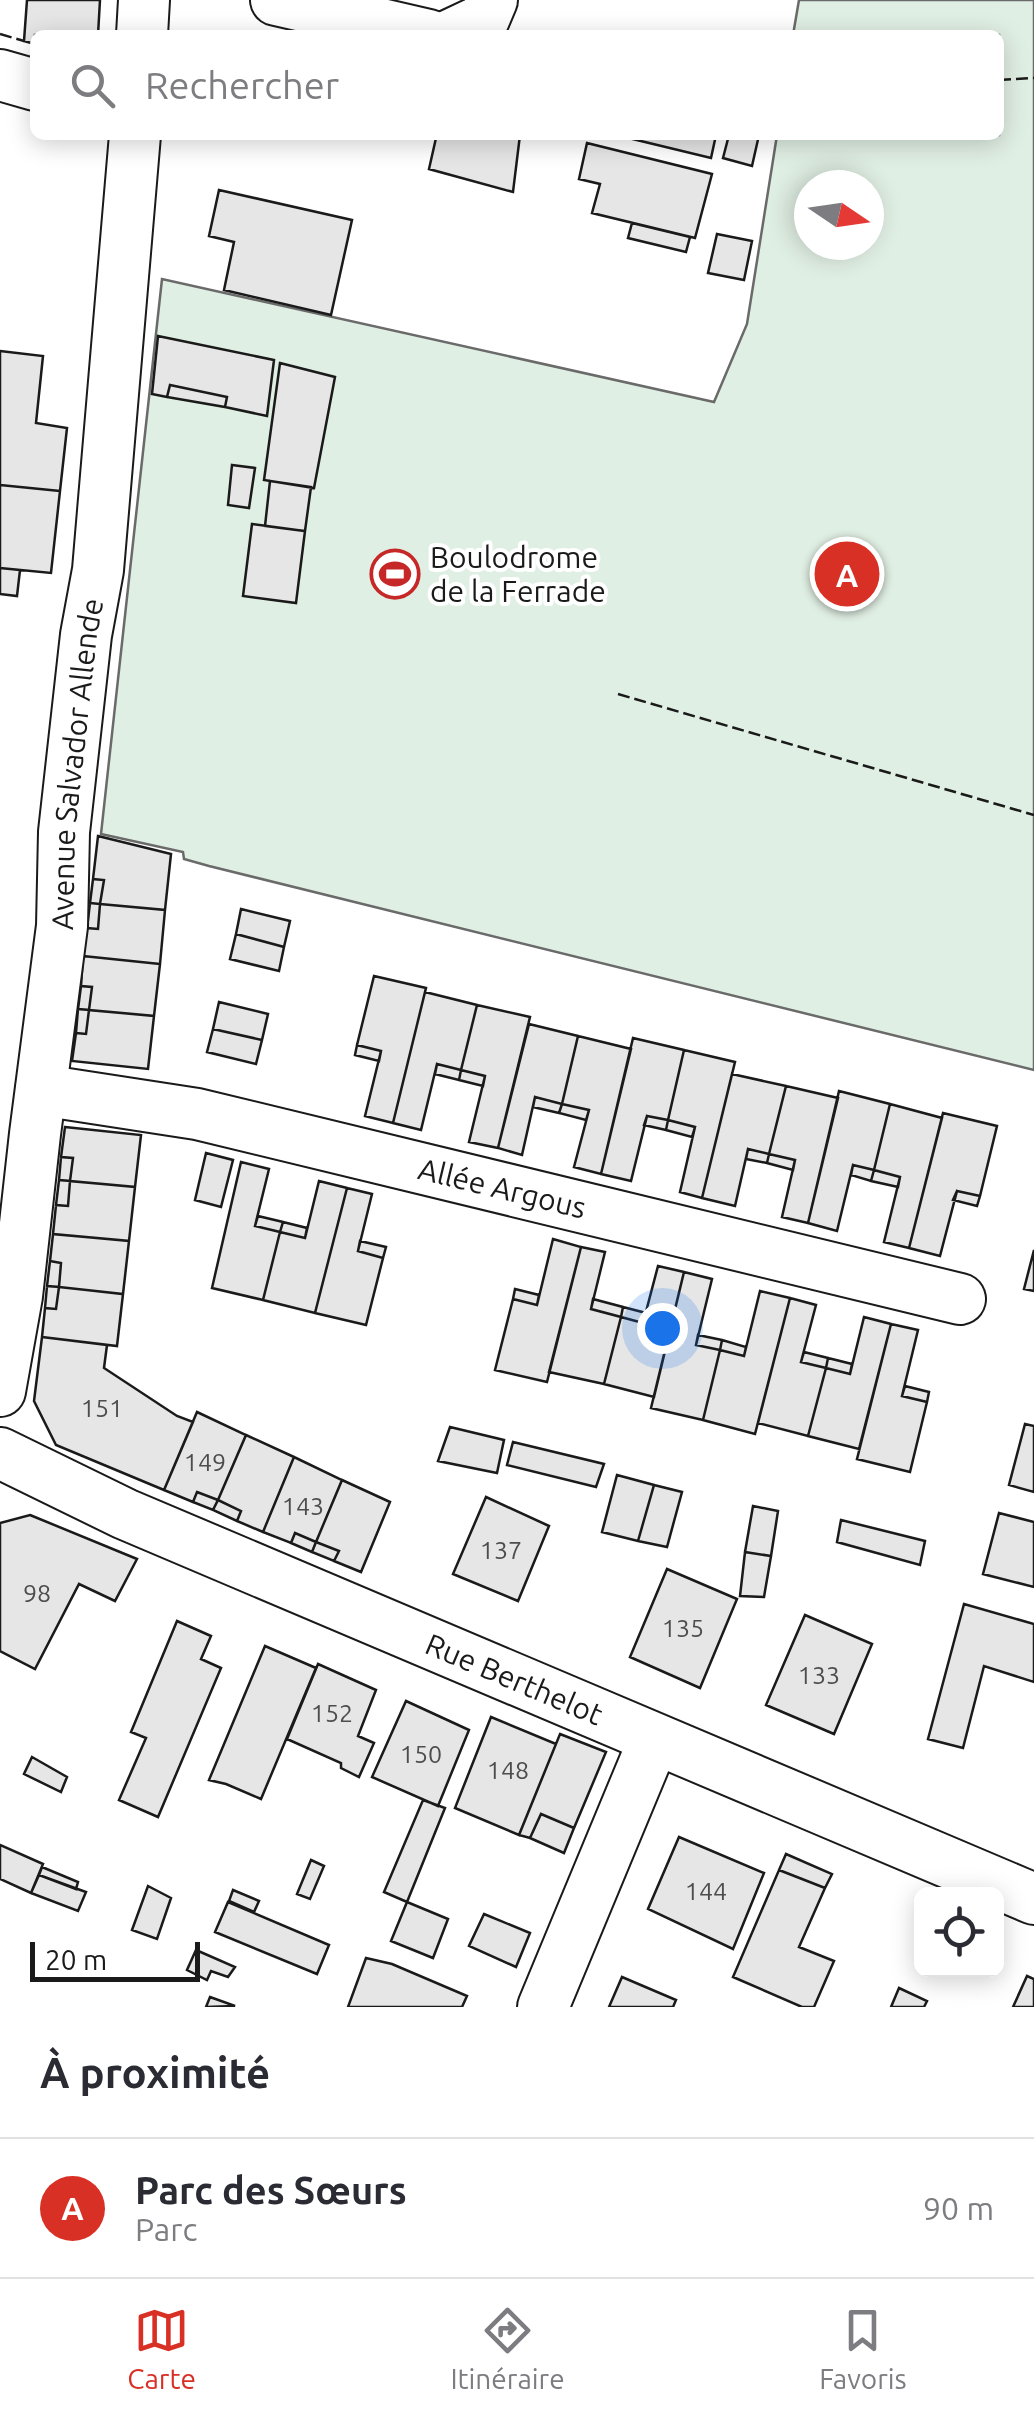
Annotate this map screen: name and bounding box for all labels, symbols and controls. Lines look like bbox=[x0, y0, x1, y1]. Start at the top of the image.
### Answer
search box bbox=[30, 30, 1004, 140]
icon: search bbox=[65, 58, 120, 113]
text: Rechercher bbox=[145, 64, 339, 106]
north arrow bbox=[794, 170, 884, 260]
pin: A bbox=[814, 536, 880, 612]
place label: Boulodrome de la Ferrade bbox=[430, 540, 606, 608]
sports icon: Boulodrome de la Ferrade bbox=[369, 548, 421, 600]
street label: Avenue Salvador Allende bbox=[45, 595, 109, 930]
street label: Allée Argous bbox=[415, 1151, 589, 1225]
your location bbox=[637, 1303, 688, 1354]
house number: 151 bbox=[81, 1394, 123, 1422]
house number: 149 bbox=[184, 1448, 226, 1476]
house number: 143 bbox=[282, 1492, 324, 1520]
house number: 137 bbox=[480, 1536, 522, 1564]
house number: 98 bbox=[23, 1579, 51, 1607]
house number: 135 bbox=[662, 1614, 704, 1642]
street label: Rue Berthelot bbox=[421, 1626, 608, 1732]
house number: 133 bbox=[798, 1661, 840, 1689]
house number: 152 bbox=[311, 1699, 353, 1727]
house number: 150 bbox=[400, 1740, 442, 1768]
house number: 148 bbox=[487, 1756, 529, 1784]
house number: 144 bbox=[685, 1877, 727, 1905]
map controls bbox=[914, 1887, 1004, 1977]
button: locate bbox=[914, 1887, 1004, 1977]
scale bar bbox=[30, 1937, 200, 1982]
text: 20 m bbox=[45, 1944, 107, 1975]
text: À proximité bbox=[40, 2049, 270, 2096]
text: Parc des Sœurs bbox=[135, 2169, 407, 2211]
text: A bbox=[61, 2190, 84, 2226]
text: 90 m bbox=[923, 2190, 994, 2226]
text: Parc bbox=[135, 2211, 197, 2247]
tab: Carte bbox=[127, 2303, 196, 2394]
tab: Itinéraire bbox=[450, 2303, 565, 2394]
tab: Favoris bbox=[819, 2303, 907, 2394]

